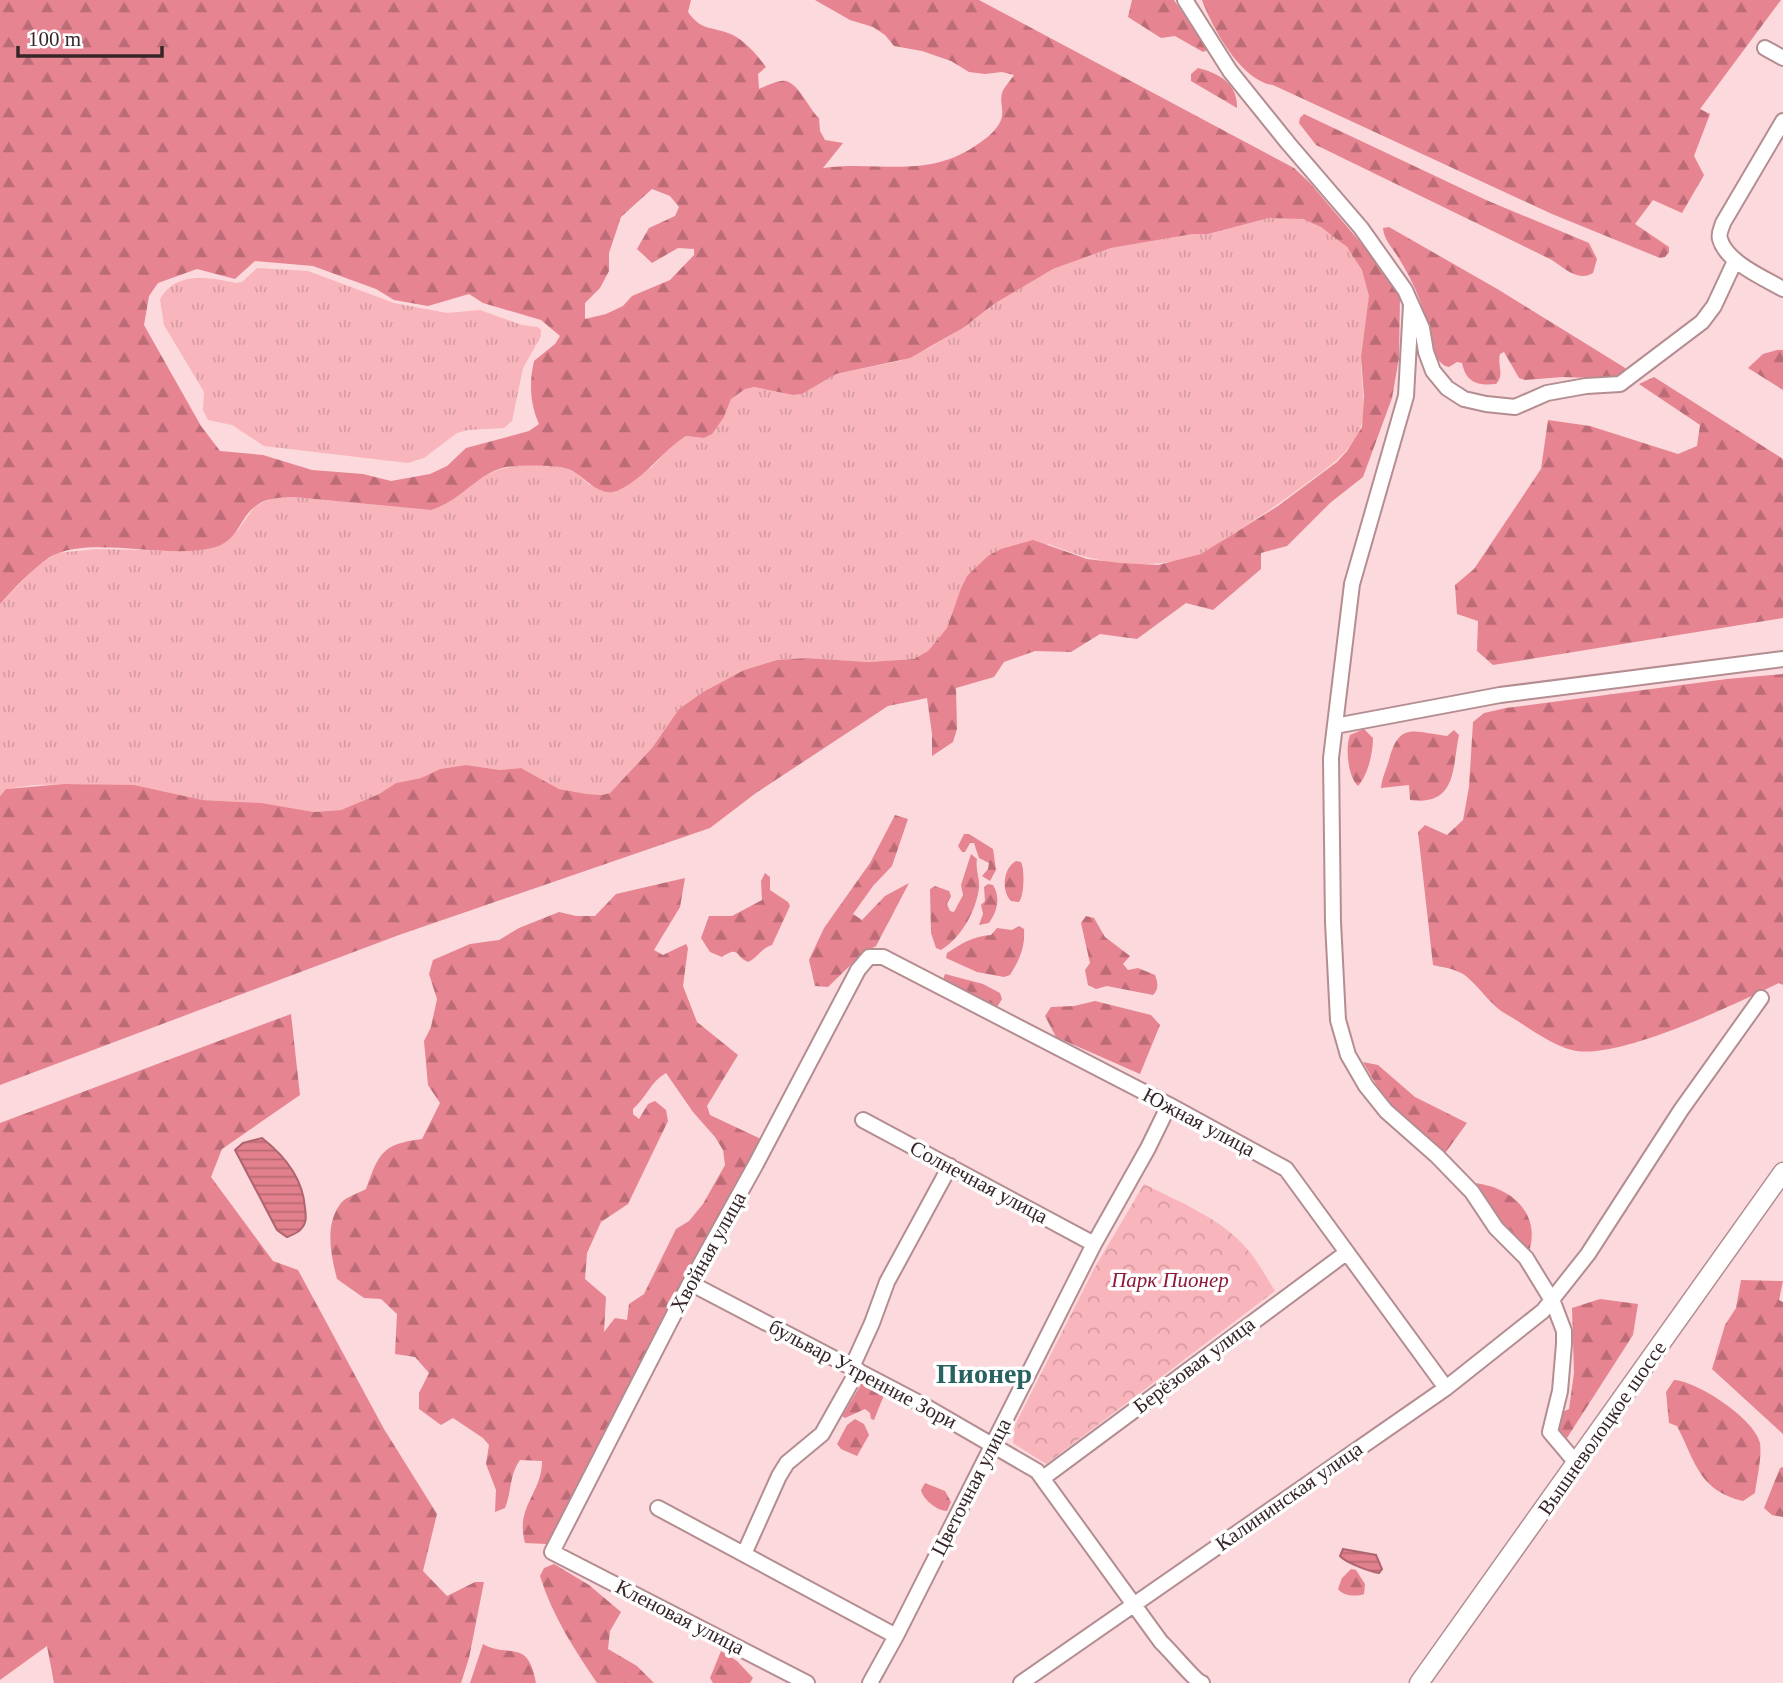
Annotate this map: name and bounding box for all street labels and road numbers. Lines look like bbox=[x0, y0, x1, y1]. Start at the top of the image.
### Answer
street label: Южная улица bbox=[1139, 1082, 1260, 1162]
street label: Солнечная улица bbox=[906, 1136, 1053, 1229]
street label: Хвойная улица bbox=[665, 1187, 751, 1316]
street label: Берёзовая улица bbox=[1129, 1311, 1260, 1418]
street label: бульвар Утренние Зори bbox=[765, 1314, 961, 1434]
street label: Вышневолоцкое шоссе bbox=[1533, 1336, 1671, 1520]
street label: Цветочная улица bbox=[926, 1414, 1016, 1560]
street label: Калининская улица bbox=[1211, 1436, 1368, 1556]
street label: Кленовая улица bbox=[612, 1574, 749, 1660]

